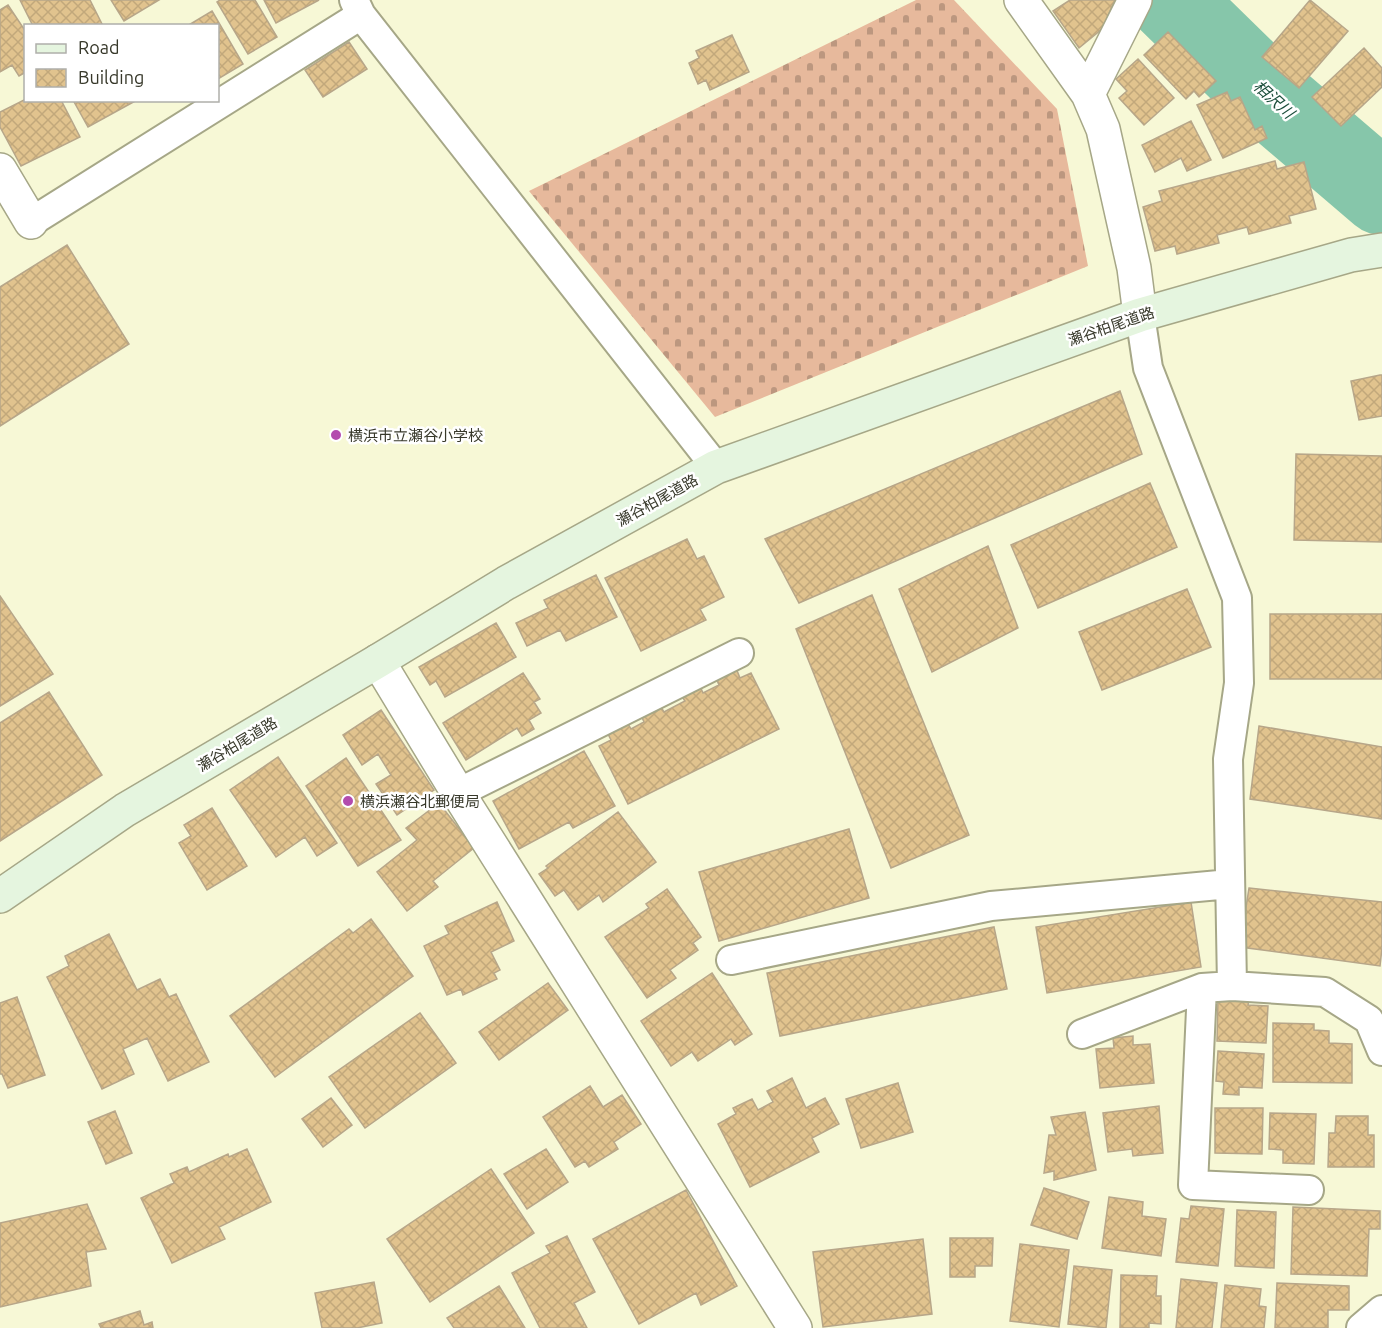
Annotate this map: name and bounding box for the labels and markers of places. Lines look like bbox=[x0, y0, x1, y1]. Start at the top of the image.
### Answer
place label: 横浜市立瀬谷小学校 bbox=[348, 427, 483, 444]
marker: 横浜市立瀬谷小学校 bbox=[329, 428, 343, 442]
place label: 横浜瀬谷北郵便局 bbox=[360, 793, 480, 810]
marker: 横浜瀬谷北郵便局 bbox=[341, 794, 355, 808]

